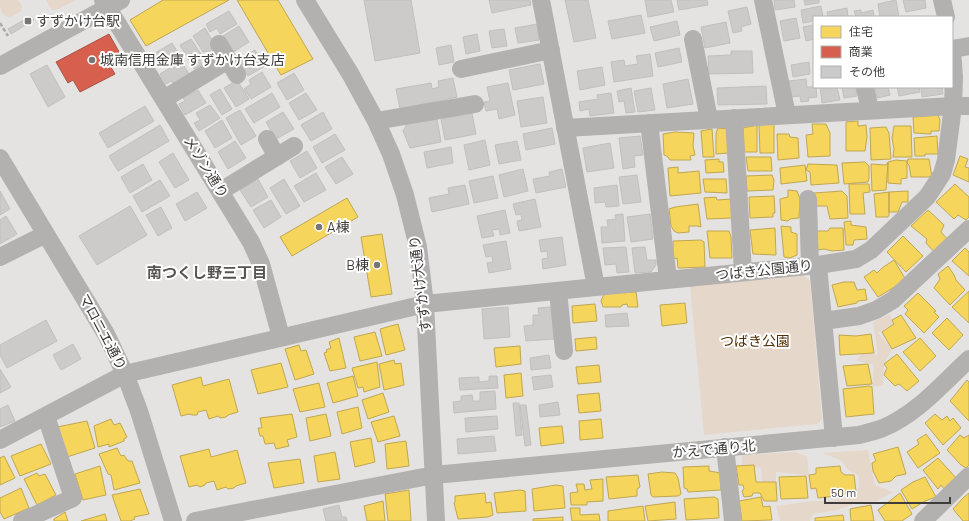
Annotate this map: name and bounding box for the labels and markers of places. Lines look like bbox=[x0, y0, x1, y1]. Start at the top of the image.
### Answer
place label: すずかけ台駅 bbox=[36, 12, 120, 29]
marker: すずかけ台駅 bbox=[23, 16, 33, 26]
place label: 城南信用金庫 すずかけ台支店 bbox=[100, 51, 285, 68]
marker: 城南信用金庫 すずかけ台支店 bbox=[87, 55, 97, 65]
place label: A棟 bbox=[327, 218, 350, 235]
marker: A棟 bbox=[314, 222, 324, 232]
place label: B棟 bbox=[346, 256, 369, 273]
marker: B棟 bbox=[372, 260, 382, 270]

